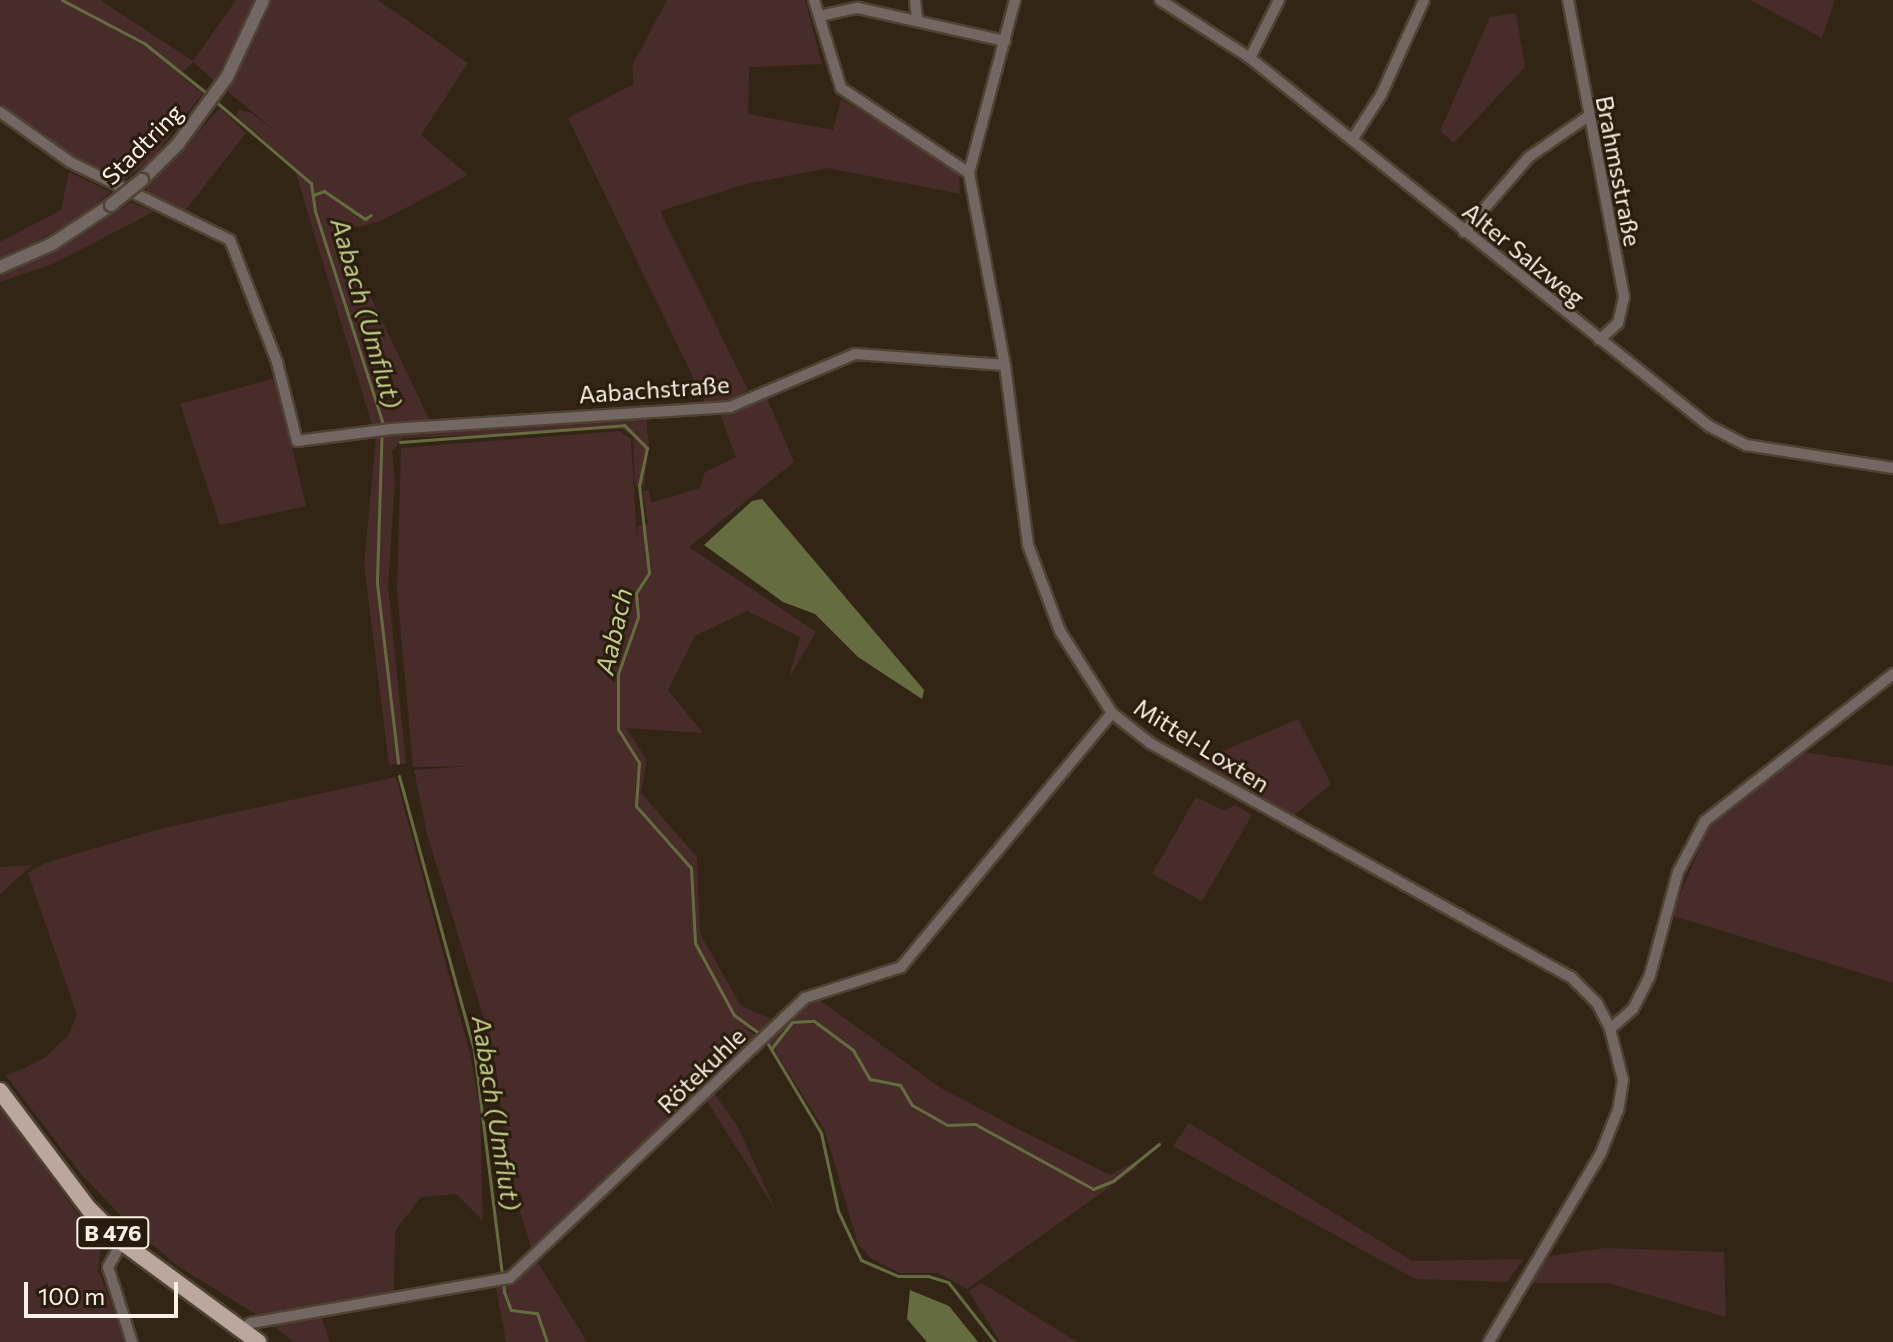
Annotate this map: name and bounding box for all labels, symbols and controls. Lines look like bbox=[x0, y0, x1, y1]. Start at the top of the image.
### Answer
street label: Brahmsstraße bbox=[1590, 93, 1648, 249]
street label: Stadtring bbox=[96, 98, 188, 190]
street label: Alter Salzweg bbox=[1457, 196, 1591, 312]
water label: Aabach (Umflut) bbox=[325, 214, 409, 412]
street label: Aabachstraße bbox=[578, 369, 730, 409]
water label: Aabach bbox=[588, 585, 638, 677]
street label: Mittel-Loxten bbox=[1129, 692, 1275, 798]
water label: Aabach (Umflut) bbox=[466, 1013, 528, 1213]
street label: Rötekuhle bbox=[651, 1021, 751, 1119]
road number: B 476 bbox=[75, 1215, 151, 1251]
scale bar bbox=[28, 1266, 182, 1316]
text: 100 m bbox=[38, 1281, 105, 1310]

